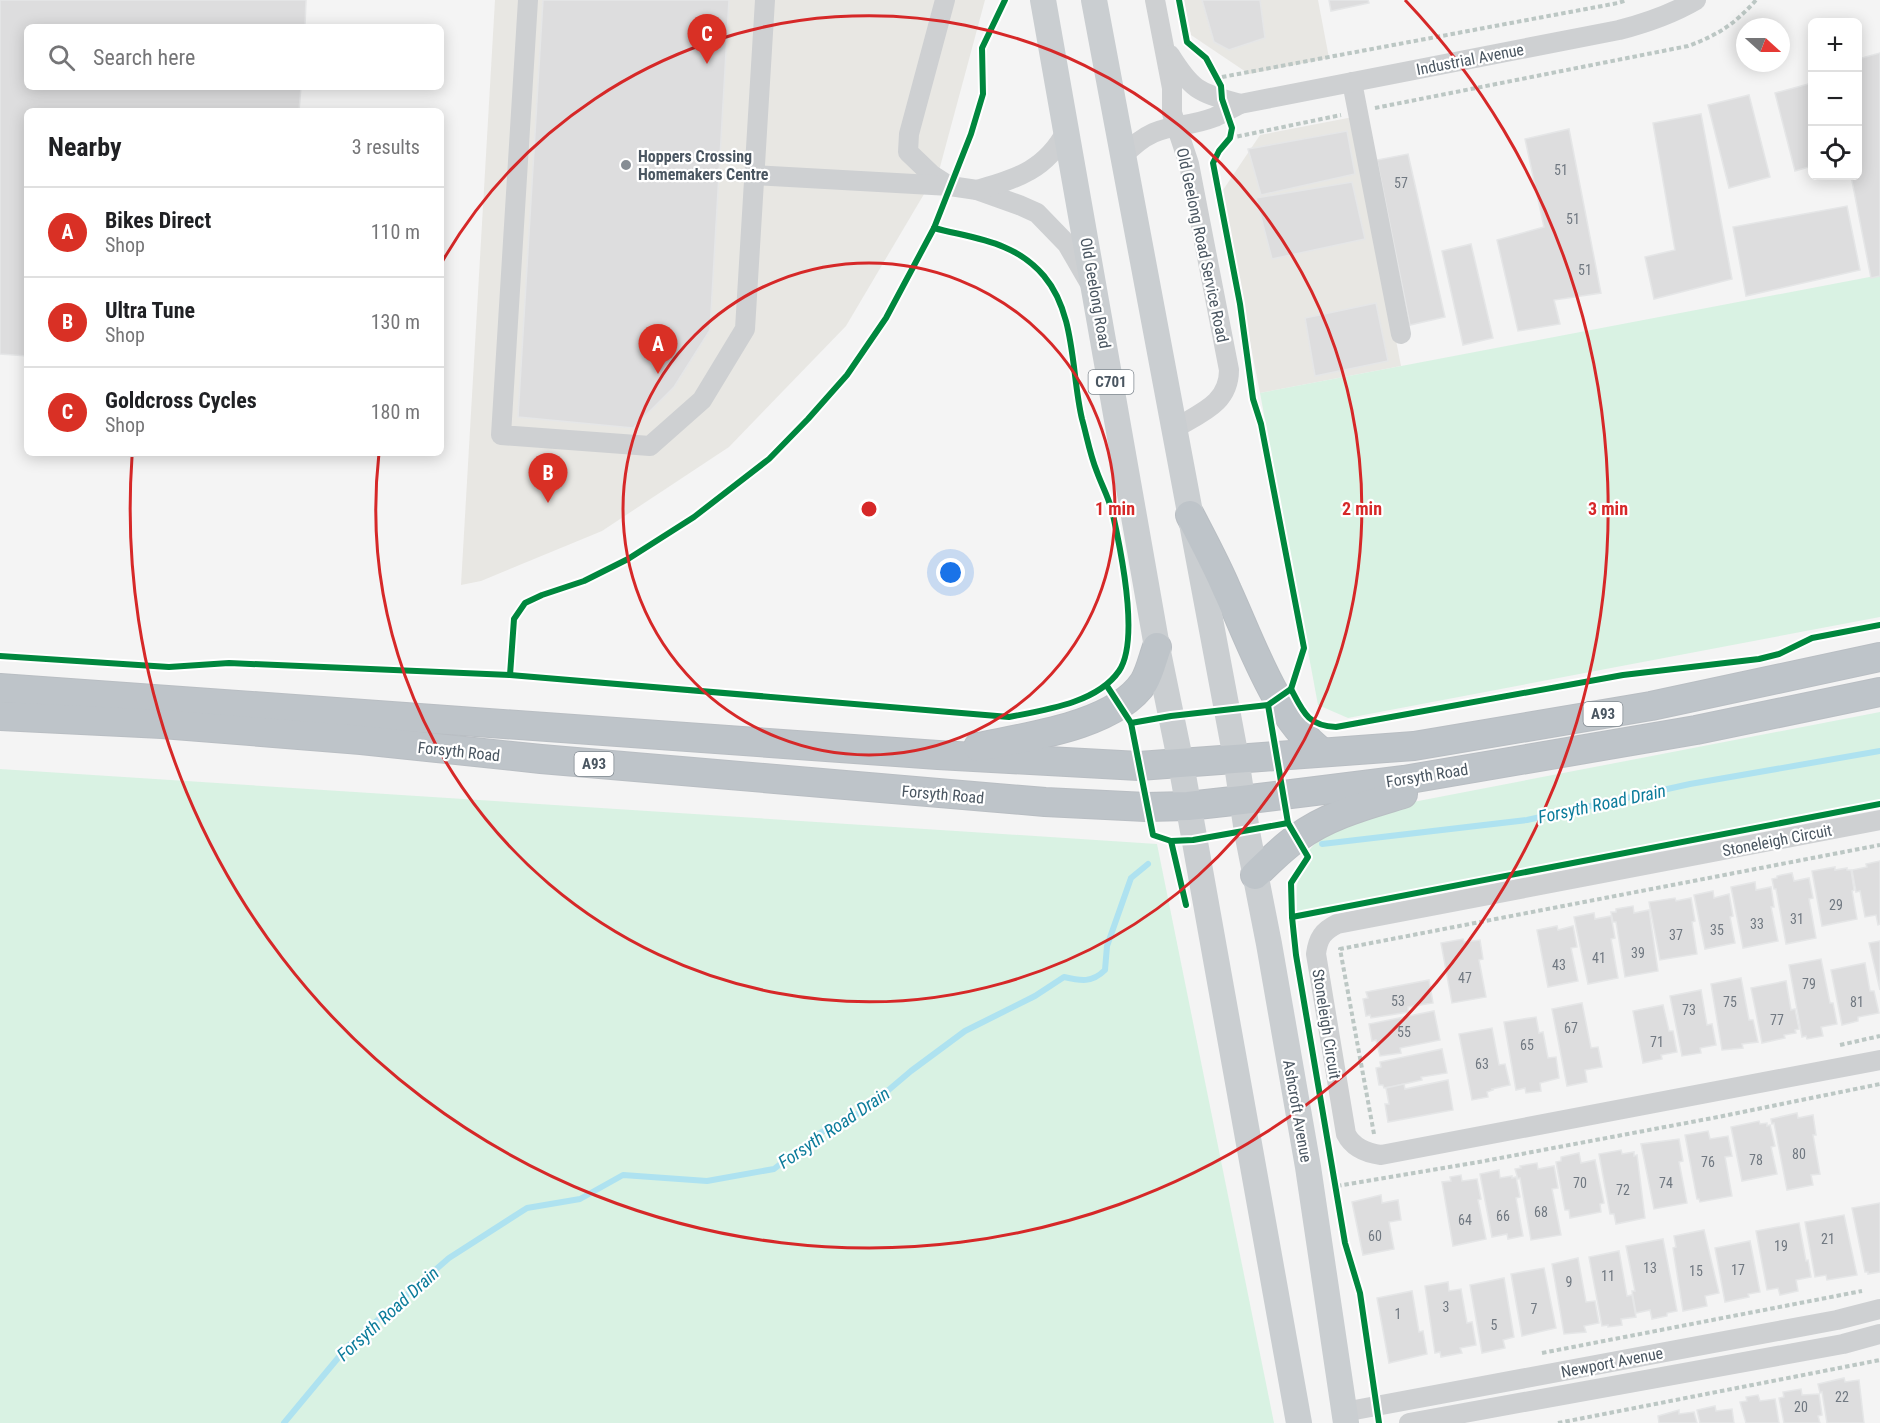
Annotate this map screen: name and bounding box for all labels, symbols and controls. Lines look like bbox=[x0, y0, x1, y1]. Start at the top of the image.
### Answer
pin: C bbox=[688, 14, 726, 64]
north arrow bbox=[1736, 18, 1790, 72]
map controls bbox=[1808, 18, 1862, 180]
button: + bbox=[1808, 18, 1862, 72]
search box bbox=[24, 24, 444, 90]
street label: Industrial Avenue bbox=[1415, 40, 1525, 79]
icon: search bbox=[45, 41, 78, 74]
text: Search here bbox=[93, 45, 195, 70]
button: − bbox=[1808, 72, 1862, 126]
button: locate bbox=[1808, 126, 1862, 180]
text: Nearby bbox=[48, 132, 122, 162]
text: 3 results bbox=[352, 135, 420, 159]
street label: Old Geelong Road Service Road bbox=[1173, 146, 1232, 344]
place label: Hoppers Crossing Homemakers Centre bbox=[638, 147, 769, 184]
marker: Hoppers Crossing Homemakers Centre bbox=[619, 158, 633, 172]
house number: 51 bbox=[1554, 162, 1568, 178]
house number: 57 bbox=[1394, 175, 1408, 191]
text: Bikes Direct bbox=[105, 208, 211, 233]
house number: 51 bbox=[1566, 211, 1580, 227]
text: A bbox=[62, 220, 73, 244]
text: 110 m bbox=[371, 220, 420, 244]
text: Shop bbox=[105, 233, 145, 257]
street label: Old Geelong Road bbox=[1076, 236, 1115, 350]
house number: 51 bbox=[1578, 262, 1592, 278]
text: Ultra Tune bbox=[105, 298, 195, 323]
text: B bbox=[62, 310, 73, 334]
text: 130 m bbox=[371, 310, 420, 334]
text: Shop bbox=[105, 323, 145, 347]
pin: A bbox=[638, 324, 678, 374]
road number: C701 bbox=[1088, 370, 1134, 394]
text: Goldcross Cycles bbox=[105, 388, 257, 413]
text: C bbox=[62, 400, 73, 424]
text: 180 m bbox=[371, 400, 420, 424]
text: Shop bbox=[105, 413, 145, 437]
pin: B bbox=[528, 454, 568, 503]
text: 1 min bbox=[1095, 498, 1135, 519]
text: 2 min bbox=[1342, 498, 1382, 519]
text: 3 min bbox=[1588, 498, 1628, 519]
centre of rings bbox=[859, 499, 879, 519]
your location bbox=[936, 558, 965, 587]
road number: A93 bbox=[1584, 702, 1622, 726]
street label: Forsyth Road bbox=[417, 738, 501, 765]
road number: A93 bbox=[574, 752, 614, 776]
street label: Forsyth Road bbox=[1385, 760, 1469, 791]
water label: Forsyth Road Drain bbox=[1536, 780, 1668, 827]
street label: Forsyth Road bbox=[901, 781, 985, 808]
street label: Stoneleigh Circuit bbox=[1721, 820, 1834, 860]
house number: 29 bbox=[1829, 897, 1843, 913]
house number: 31 bbox=[1790, 911, 1804, 927]
house number: 33 bbox=[1750, 916, 1764, 932]
house number: 35 bbox=[1710, 922, 1724, 938]
house number: 37 bbox=[1669, 927, 1683, 943]
house number: 39 bbox=[1631, 945, 1645, 961]
house number: 41 bbox=[1592, 950, 1606, 966]
house number: 43 bbox=[1552, 957, 1566, 973]
street label: Stoneleigh Circuit bbox=[1308, 968, 1345, 1081]
house number: 47 bbox=[1458, 970, 1472, 986]
house number: 79 bbox=[1802, 976, 1816, 992]
house number: 53 bbox=[1391, 993, 1405, 1009]
house number: 75 bbox=[1723, 994, 1737, 1010]
house number: 81 bbox=[1850, 994, 1864, 1010]
house number: 73 bbox=[1682, 1002, 1696, 1018]
house number: 77 bbox=[1770, 1012, 1784, 1028]
house number: 67 bbox=[1564, 1020, 1578, 1036]
house number: 55 bbox=[1397, 1024, 1411, 1040]
house number: 71 bbox=[1650, 1034, 1664, 1050]
house number: 65 bbox=[1520, 1037, 1534, 1053]
house number: 63 bbox=[1475, 1056, 1489, 1072]
street label: Ashcroft Avenue bbox=[1279, 1058, 1316, 1164]
water label: Forsyth Road Drain bbox=[774, 1082, 894, 1173]
house number: 80 bbox=[1792, 1146, 1806, 1162]
house number: 78 bbox=[1749, 1152, 1763, 1168]
house number: 76 bbox=[1701, 1154, 1715, 1170]
house number: 70 bbox=[1573, 1175, 1587, 1191]
house number: 74 bbox=[1659, 1175, 1673, 1191]
house number: 72 bbox=[1616, 1182, 1630, 1198]
house number: 68 bbox=[1534, 1204, 1548, 1220]
house number: 66 bbox=[1496, 1208, 1510, 1224]
house number: 64 bbox=[1458, 1212, 1472, 1228]
house number: 60 bbox=[1368, 1228, 1382, 1244]
house number: 21 bbox=[1821, 1231, 1835, 1247]
house number: 19 bbox=[1774, 1238, 1788, 1254]
house number: 13 bbox=[1643, 1260, 1657, 1276]
water label: Forsyth Road Drain bbox=[332, 1262, 443, 1365]
house number: 17 bbox=[1731, 1262, 1745, 1278]
house number: 15 bbox=[1689, 1263, 1703, 1279]
house number: 11 bbox=[1601, 1268, 1615, 1284]
house number: 9 bbox=[1566, 1274, 1572, 1290]
house number: 3 bbox=[1443, 1299, 1449, 1315]
house number: 7 bbox=[1531, 1301, 1538, 1317]
house number: 1 bbox=[1395, 1306, 1401, 1322]
house number: 5 bbox=[1491, 1317, 1498, 1333]
street label: Newport Avenue bbox=[1559, 1343, 1665, 1382]
house number: 22 bbox=[1835, 1389, 1849, 1405]
house number: 20 bbox=[1794, 1399, 1808, 1415]

